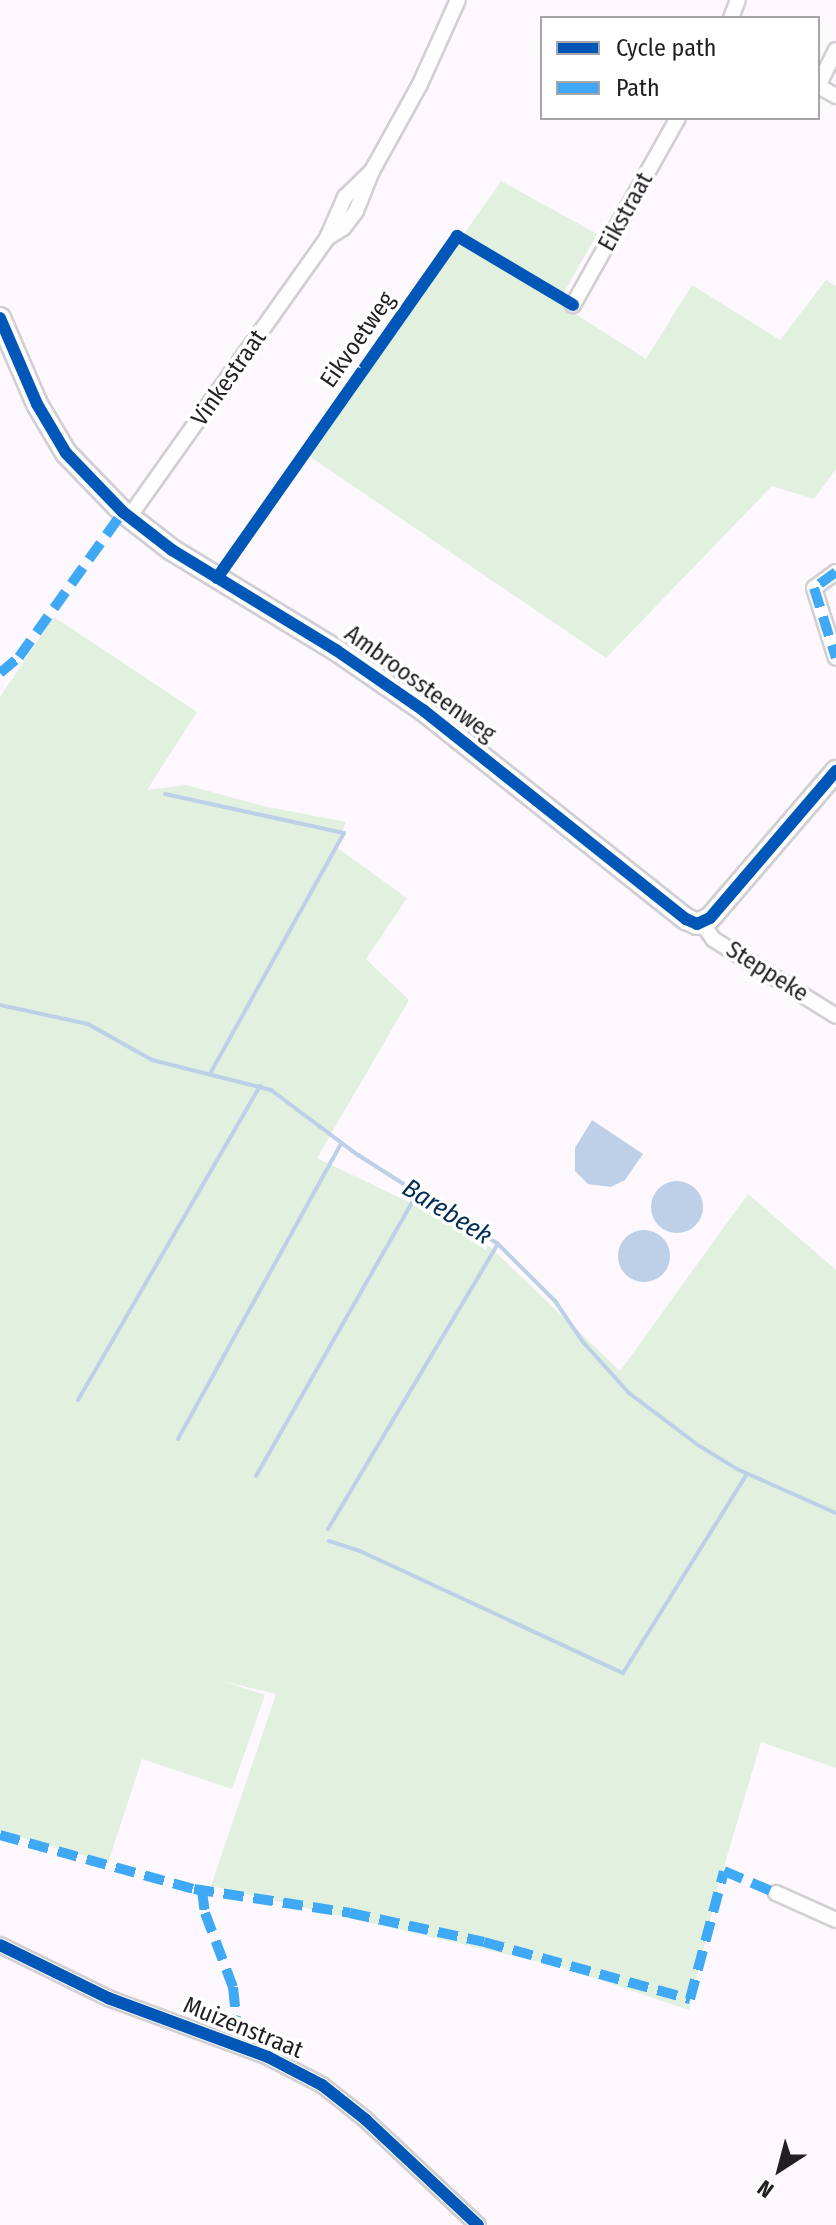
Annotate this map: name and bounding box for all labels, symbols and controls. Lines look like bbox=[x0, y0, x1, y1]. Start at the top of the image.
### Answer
legend bbox=[540, 16, 820, 120]
text: Cycle path bbox=[616, 34, 716, 62]
text: Path bbox=[616, 74, 660, 102]
street label: Eikstraat bbox=[593, 168, 659, 256]
street label: Eikvoetweg bbox=[315, 287, 401, 393]
street label: Vinkestraat bbox=[185, 324, 273, 432]
street label: Ambroossteenweg bbox=[339, 620, 501, 748]
street label: Steppeke bbox=[721, 936, 813, 1008]
water label: Barebeek bbox=[397, 1172, 497, 1252]
street label: Muizenstraat bbox=[179, 1991, 307, 2065]
north arrow bbox=[740, 2129, 820, 2209]
text: N bbox=[752, 2174, 779, 2204]

